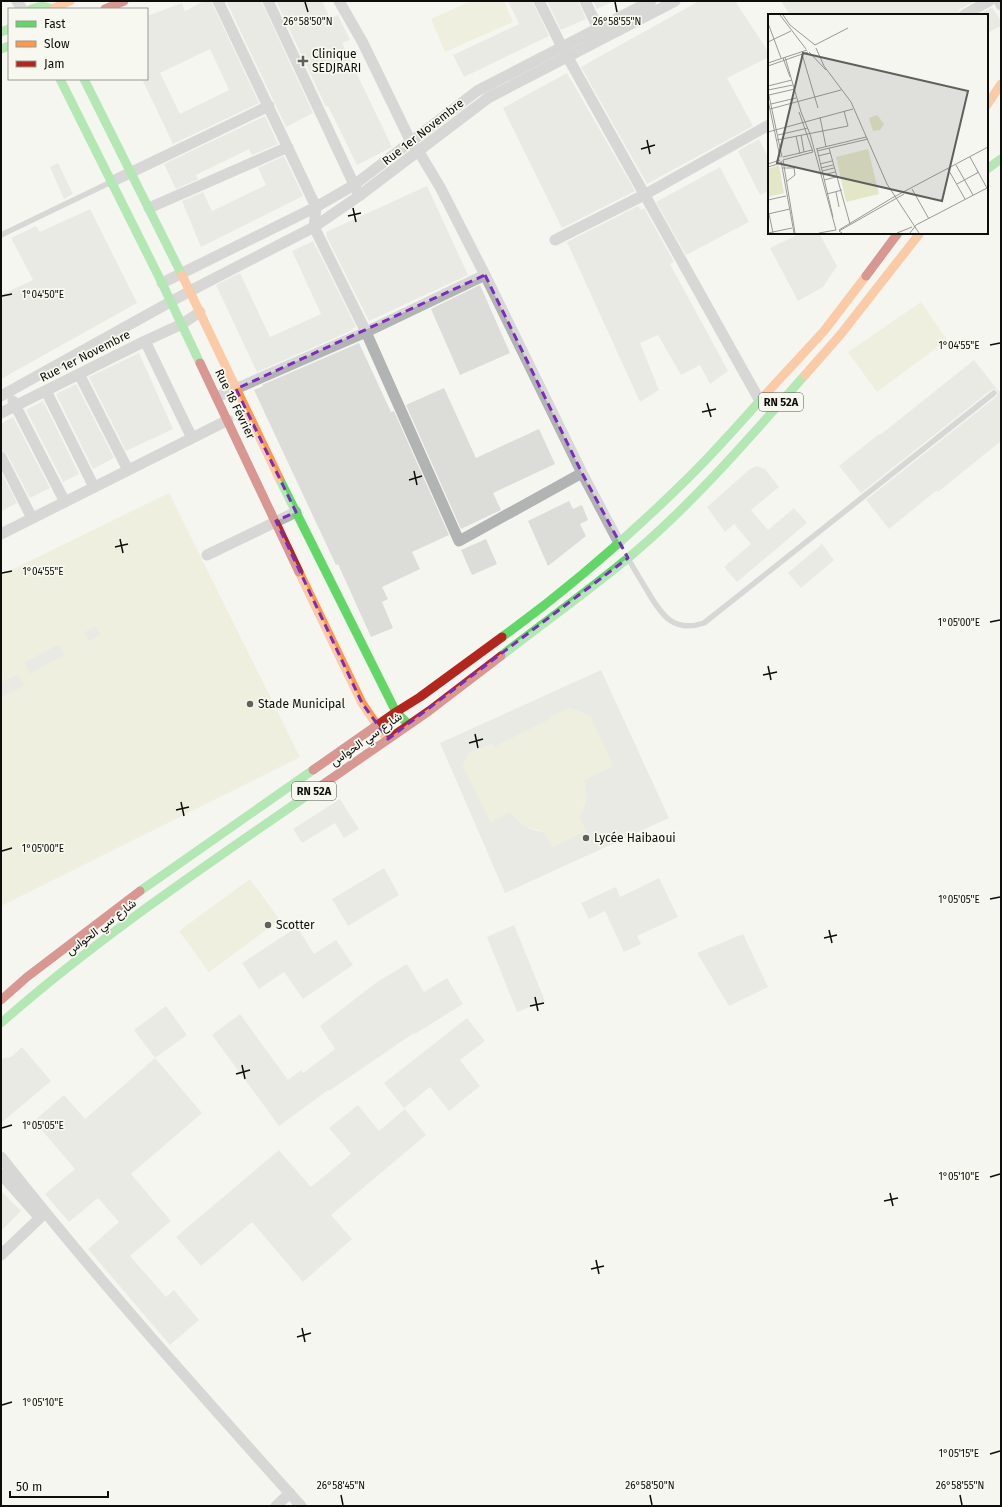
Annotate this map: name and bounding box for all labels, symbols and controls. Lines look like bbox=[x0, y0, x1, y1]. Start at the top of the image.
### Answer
legend bbox=[8, 8, 148, 80]
inset map bbox=[768, 14, 988, 234]
text: 26°58'50"N bbox=[283, 16, 333, 28]
text: 26°58'55"N bbox=[593, 16, 641, 28]
text: Fast bbox=[44, 17, 66, 31]
text: Slow bbox=[44, 37, 70, 51]
place label: Clinique SEDJRARI bbox=[312, 47, 361, 75]
marker: Clinique SEDJRARI bbox=[297, 55, 309, 67]
text: Jam bbox=[44, 57, 64, 71]
street label: Rue 1er Novembre bbox=[380, 96, 466, 168]
text: 1°04'50"E bbox=[22, 289, 64, 301]
street label: Rue 1er Novembre bbox=[38, 327, 132, 385]
text: 1°04'55"E bbox=[938, 340, 980, 352]
street label: Rue 18 Février bbox=[212, 367, 258, 442]
road number: RN 52A bbox=[759, 393, 803, 411]
text: 1°04'55"E bbox=[22, 566, 64, 578]
text: 1°05'00"E bbox=[938, 617, 980, 629]
place label: Stade Municipal bbox=[258, 697, 345, 711]
marker: Stade Municipal bbox=[245, 699, 255, 709]
street label: شارع سي الحواس bbox=[327, 709, 406, 771]
road number: RN 52A bbox=[292, 782, 336, 800]
place label: Lycée Haibaoui bbox=[594, 831, 676, 845]
marker: Lycée Haibaoui bbox=[581, 833, 591, 843]
text: 1°05'00"E bbox=[22, 843, 64, 855]
text: 1°05'05"E bbox=[938, 894, 980, 906]
street label: شارع سي الحواس bbox=[63, 896, 141, 960]
place label: Scotter bbox=[276, 918, 315, 932]
marker: Scotter bbox=[263, 920, 273, 930]
text: 1°05'05"E bbox=[22, 1120, 64, 1132]
text: 1°05'10"E bbox=[938, 1171, 980, 1183]
text: 1°05'10"E bbox=[22, 1397, 64, 1409]
text: 1°05'15"E bbox=[939, 1448, 979, 1460]
scale bar bbox=[10, 1473, 108, 1499]
text: 50 m bbox=[16, 1480, 42, 1494]
text: 26°58'45"N bbox=[317, 1480, 365, 1492]
text: 26°58'50"N bbox=[625, 1480, 675, 1492]
text: 26°58'55"N bbox=[936, 1480, 984, 1492]

